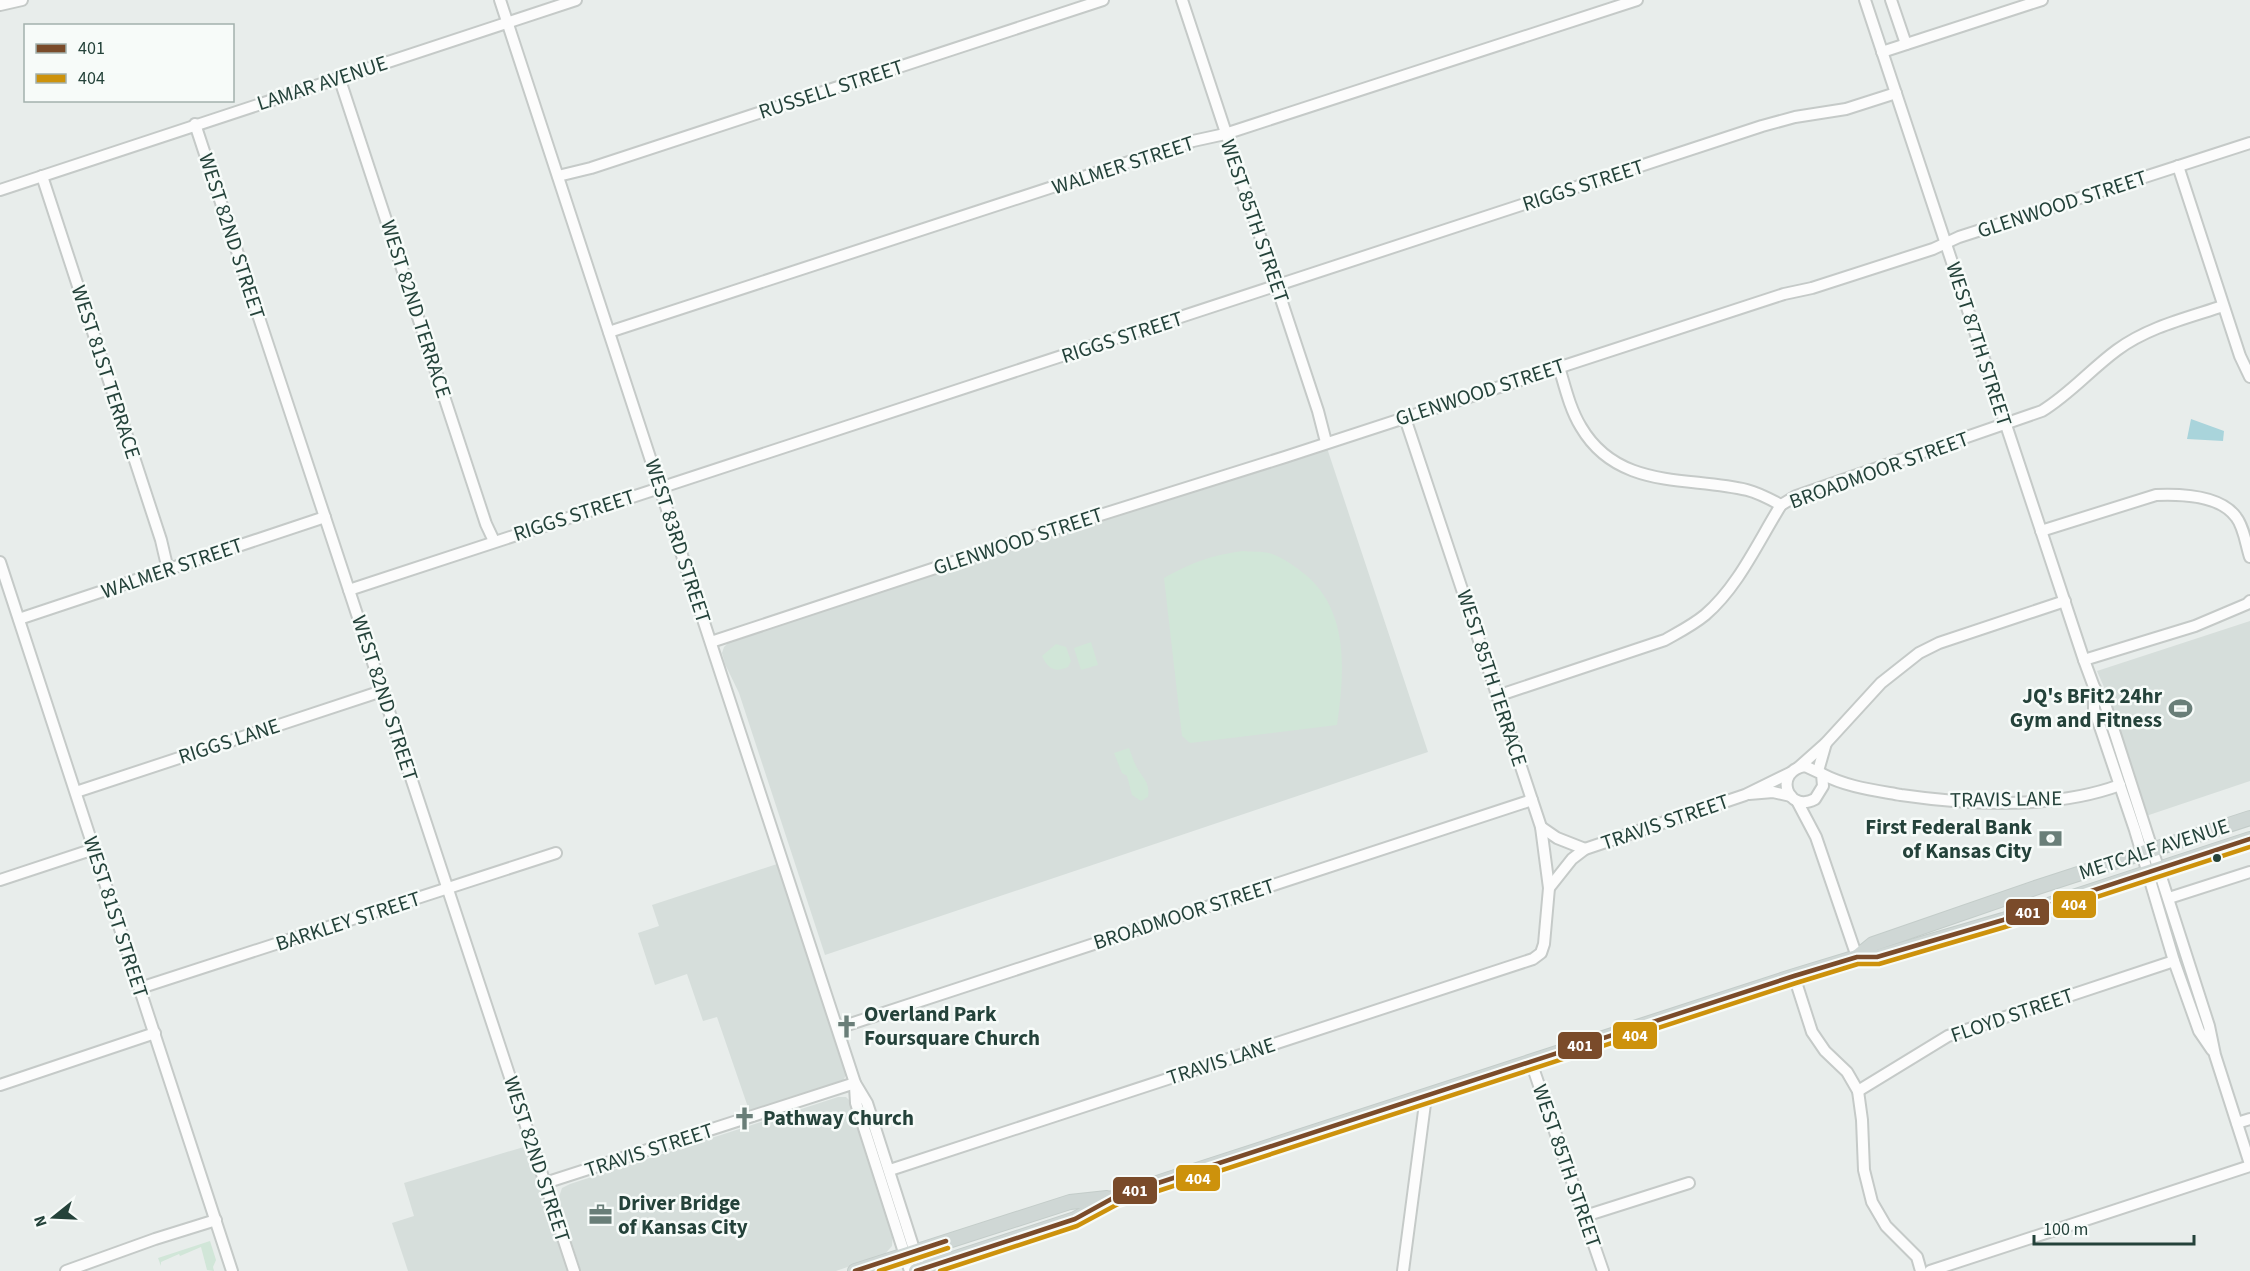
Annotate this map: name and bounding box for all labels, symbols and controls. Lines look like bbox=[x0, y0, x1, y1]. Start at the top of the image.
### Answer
legend bbox=[24, 24, 234, 102]
text: 401 bbox=[78, 36, 105, 61]
street label: LAMAR AVENUE bbox=[253, 48, 391, 118]
street label: RUSSELL STREET bbox=[755, 51, 907, 127]
text: 404 bbox=[78, 66, 105, 91]
street label: WALMER STREET bbox=[1048, 128, 1198, 202]
street label: WEST 85TH STREET bbox=[1213, 135, 1297, 307]
street label: WEST 82ND STREET bbox=[191, 149, 273, 323]
street label: RIGGS STREET bbox=[1518, 151, 1648, 219]
street label: GLENWOOD STREET bbox=[1973, 162, 2151, 246]
street label: WEST 82ND TERRACE bbox=[373, 216, 459, 402]
street label: WEST 87TH STREET bbox=[1938, 258, 2020, 430]
street label: WEST 81ST TERRACE bbox=[64, 281, 148, 463]
street label: RIGGS STREET bbox=[1057, 303, 1187, 371]
street label: GLENWOOD STREET bbox=[1391, 350, 1569, 434]
street label: BROADMOOR STREET bbox=[1785, 424, 1973, 516]
street label: WEST 83RD STREET bbox=[637, 455, 719, 627]
street label: RIGGS STREET bbox=[509, 481, 639, 549]
street label: GLENWOOD STREET bbox=[929, 499, 1107, 583]
street label: WALMER STREET bbox=[97, 530, 247, 606]
street label: WEST 85TH TERRACE bbox=[1449, 586, 1535, 770]
street label: WEST 82ND STREET bbox=[344, 611, 426, 785]
place label: JQ's BFit2 24hr Gym and Fitness bbox=[2010, 681, 2163, 735]
sports icon: JQ's BFit2 24hr Gym and Fitness bbox=[2167, 695, 2193, 721]
street label: RIGGS LANE bbox=[174, 710, 284, 772]
street label: TRAVIS LANE bbox=[1950, 783, 2062, 815]
street label: TRAVIS STREET bbox=[1597, 786, 1733, 858]
street label: METCALF AVENUE bbox=[2075, 811, 2233, 887]
place label: First Federal Bank of Kansas City bbox=[1865, 812, 2032, 866]
bank icon: First Federal Bank of Kansas City bbox=[2037, 826, 2063, 852]
street label: WEST 81ST STREET bbox=[76, 832, 156, 1002]
unlabelled marker bbox=[2211, 852, 2223, 864]
street label: BROADMOOR STREET bbox=[1089, 871, 1279, 957]
street label: BARKLEY STREET bbox=[272, 883, 424, 959]
line badge: 404 bbox=[2052, 890, 2097, 919]
text: 404 bbox=[2061, 894, 2087, 916]
line badge: 401 bbox=[2005, 898, 2050, 926]
text: 401 bbox=[2015, 902, 2041, 924]
street label: FLOYD STREET bbox=[1947, 980, 2077, 1050]
place label: Overland Park Foursquare Church bbox=[864, 999, 1040, 1053]
church icon: Overland Park Foursquare Church bbox=[833, 1013, 859, 1039]
line badge: 404 bbox=[1612, 1021, 1658, 1050]
text: 404 bbox=[1622, 1025, 1648, 1047]
street label: TRAVIS LANE bbox=[1163, 1029, 1279, 1093]
line badge: 401 bbox=[1557, 1031, 1603, 1060]
text: 401 bbox=[1567, 1035, 1593, 1057]
street label: WEST 82ND STREET bbox=[496, 1072, 578, 1246]
street label: WEST 85TH STREET bbox=[1525, 1080, 1609, 1252]
place label: Pathway Church bbox=[763, 1103, 914, 1133]
church icon: Pathway Church bbox=[732, 1105, 758, 1131]
street label: TRAVIS STREET bbox=[581, 1115, 717, 1185]
line badge: 404 bbox=[1175, 1164, 1221, 1192]
text: 404 bbox=[1185, 1168, 1211, 1190]
line badge: 401 bbox=[1112, 1176, 1158, 1205]
text: 401 bbox=[1122, 1180, 1148, 1202]
north arrow bbox=[24, 1187, 84, 1247]
place label: Driver Bridge of Kansas City bbox=[618, 1188, 748, 1242]
office icon: Driver Bridge of Kansas City bbox=[587, 1202, 613, 1228]
scale bar bbox=[2034, 1208, 2194, 1246]
text: N bbox=[29, 1213, 53, 1230]
text: 100 m bbox=[2043, 1217, 2088, 1242]

